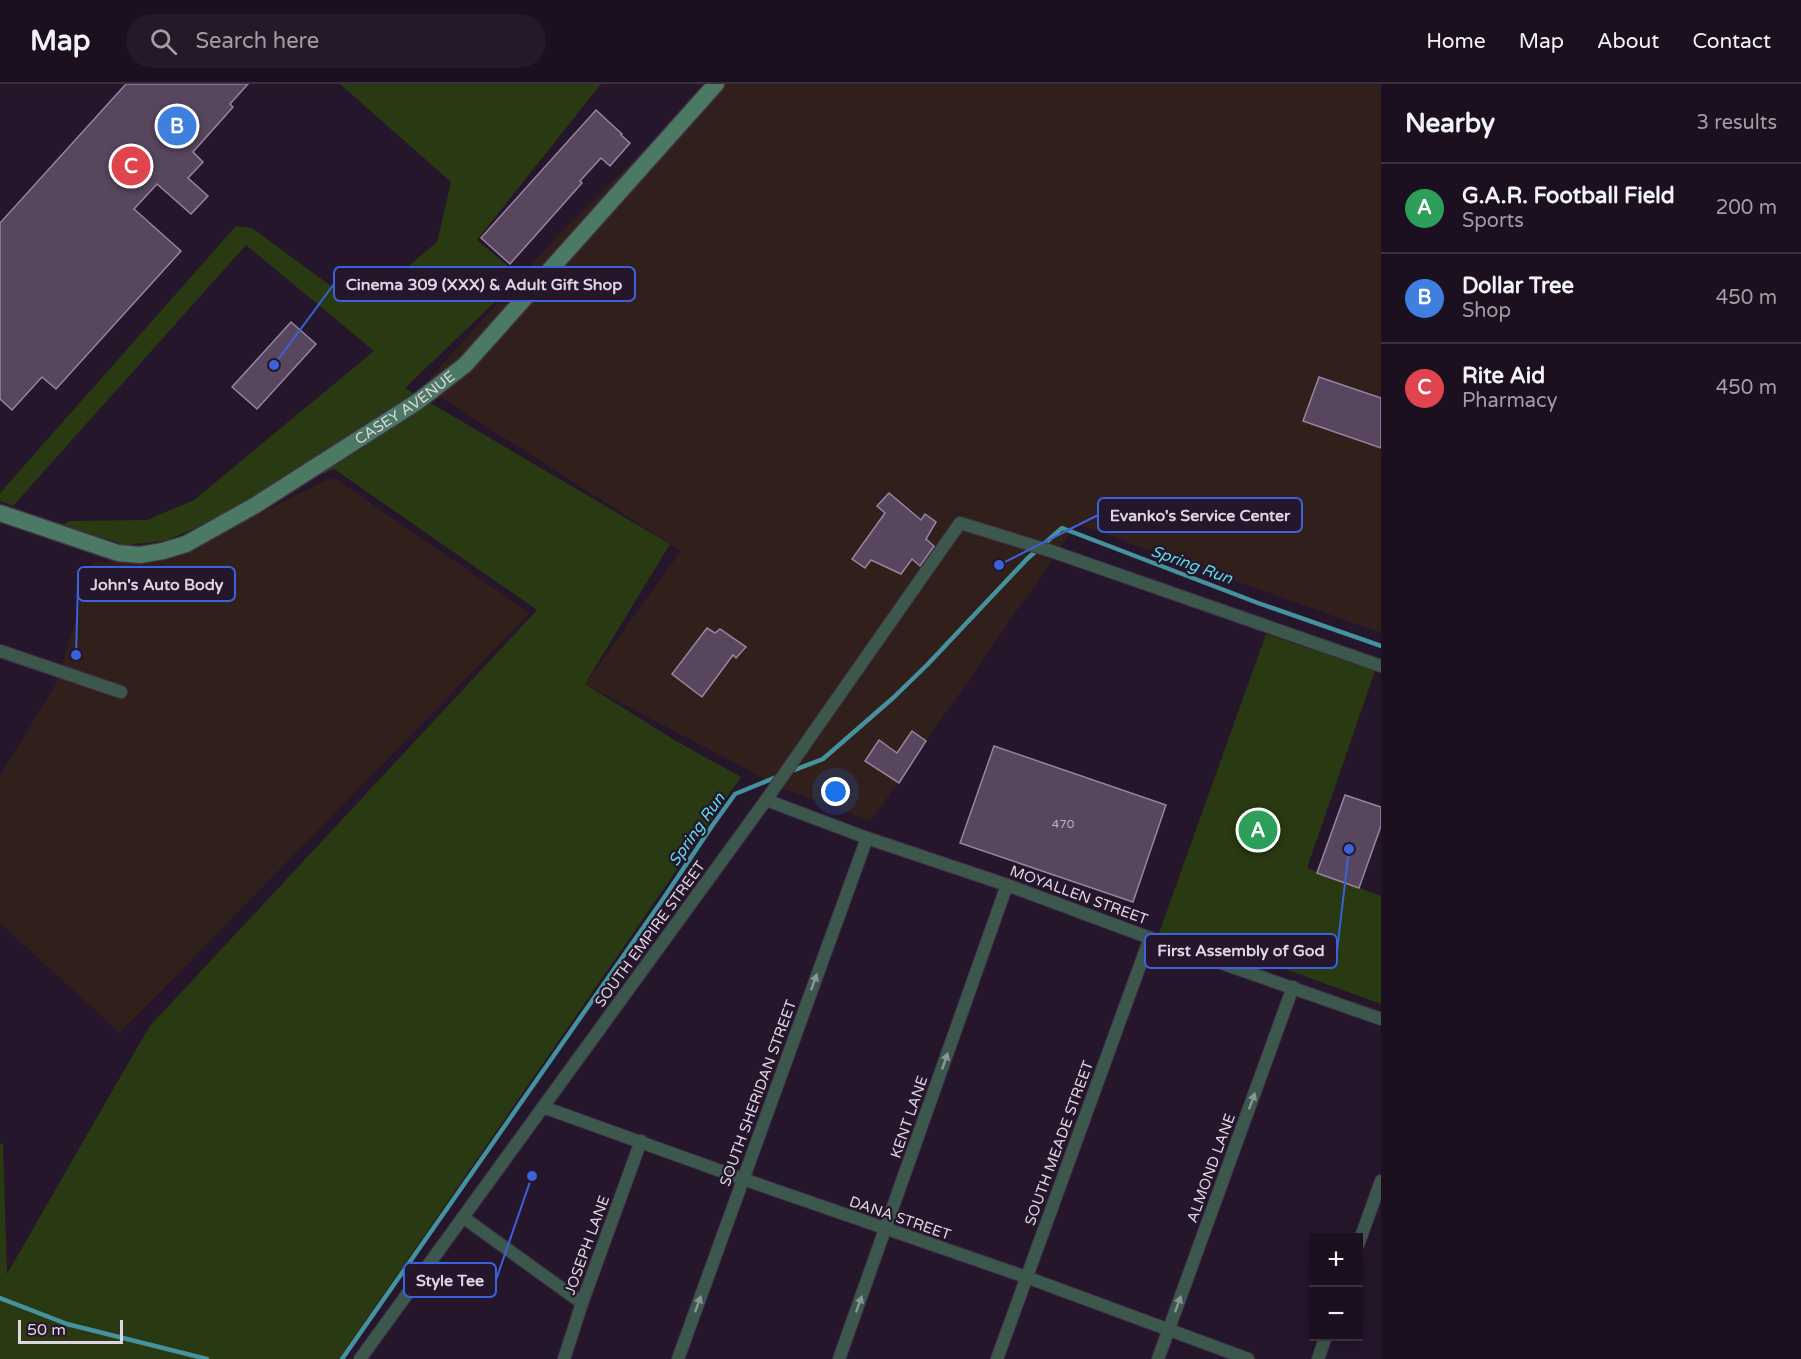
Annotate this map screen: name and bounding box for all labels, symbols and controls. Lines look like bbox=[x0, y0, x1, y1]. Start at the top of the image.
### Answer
search box bbox=[126, 14, 546, 68]
text: Map bbox=[30, 24, 90, 58]
icon: search bbox=[147, 25, 180, 58]
text: Search here bbox=[195, 28, 319, 54]
text: Home bbox=[1426, 29, 1486, 54]
text: Map bbox=[1519, 29, 1564, 54]
text: About bbox=[1597, 29, 1659, 54]
text: Contact bbox=[1692, 29, 1771, 54]
pin: B bbox=[158, 104, 196, 148]
text: Nearby bbox=[1405, 108, 1495, 139]
text: 3 results bbox=[1697, 111, 1777, 135]
pin: C bbox=[112, 144, 150, 188]
text: G.A.R. Football Field bbox=[1462, 183, 1675, 209]
text: A bbox=[1417, 196, 1432, 220]
text: 200 m bbox=[1716, 196, 1777, 220]
text: Sports bbox=[1462, 209, 1524, 233]
callout: Cinema 309 (XXX) & Adult Gift Shop bbox=[334, 267, 635, 301]
text: Dollar Tree bbox=[1462, 273, 1574, 299]
text: Cinema 309 (XXX) & Adult Gift Shop bbox=[346, 275, 622, 295]
text: B bbox=[1418, 286, 1431, 310]
text: 450 m bbox=[1716, 286, 1777, 310]
text: Shop bbox=[1462, 299, 1511, 323]
text: Rite Aid bbox=[1462, 363, 1545, 389]
street label: CASEY AVENUE bbox=[351, 367, 458, 448]
text: C bbox=[1418, 376, 1431, 400]
text: 450 m bbox=[1716, 376, 1777, 400]
text: Pharmacy bbox=[1462, 389, 1557, 413]
callout: Evanko's Service Center bbox=[1098, 498, 1302, 532]
text: Evanko's Service Center bbox=[1110, 506, 1291, 526]
water label: Spring Run bbox=[1148, 541, 1236, 589]
callout: John's Auto Body bbox=[78, 567, 235, 601]
text: John's Auto Body bbox=[90, 575, 224, 595]
your location bbox=[821, 777, 850, 806]
water label: Spring Run bbox=[664, 788, 730, 870]
pin: A bbox=[1238, 808, 1278, 852]
house number: 470 bbox=[1052, 817, 1075, 831]
street label: SOUTH EMPIRE STREET bbox=[591, 857, 709, 1011]
street label: MOYALLEN STREET bbox=[1008, 862, 1150, 928]
callout: First Assembly of God bbox=[1145, 934, 1337, 968]
text: First Assembly of God bbox=[1157, 941, 1325, 961]
one-way arrow bbox=[810, 973, 820, 991]
street label: SOUTH SHERIDAN STREET bbox=[716, 997, 800, 1189]
one-way arrow bbox=[940, 1052, 950, 1070]
street label: SOUTH MEADE STREET bbox=[1021, 1058, 1097, 1228]
street label: KENT LANE bbox=[887, 1073, 931, 1161]
one-way arrow bbox=[1247, 1092, 1257, 1110]
street label: ALMOND LANE bbox=[1183, 1111, 1239, 1225]
street label: DANA STREET bbox=[847, 1192, 953, 1244]
street label: JOSEPH LANE bbox=[561, 1193, 613, 1297]
map controls bbox=[1309, 1233, 1363, 1341]
button: + bbox=[1309, 1233, 1363, 1287]
callout: Style Tee bbox=[404, 1263, 496, 1297]
text: Style Tee bbox=[416, 1271, 484, 1291]
button: − bbox=[1309, 1287, 1363, 1341]
one-way arrow bbox=[693, 1295, 703, 1313]
one-way arrow bbox=[854, 1295, 864, 1313]
one-way arrow bbox=[1173, 1295, 1183, 1313]
scale bar bbox=[18, 1317, 123, 1344]
text: 50 m bbox=[27, 1320, 66, 1340]

